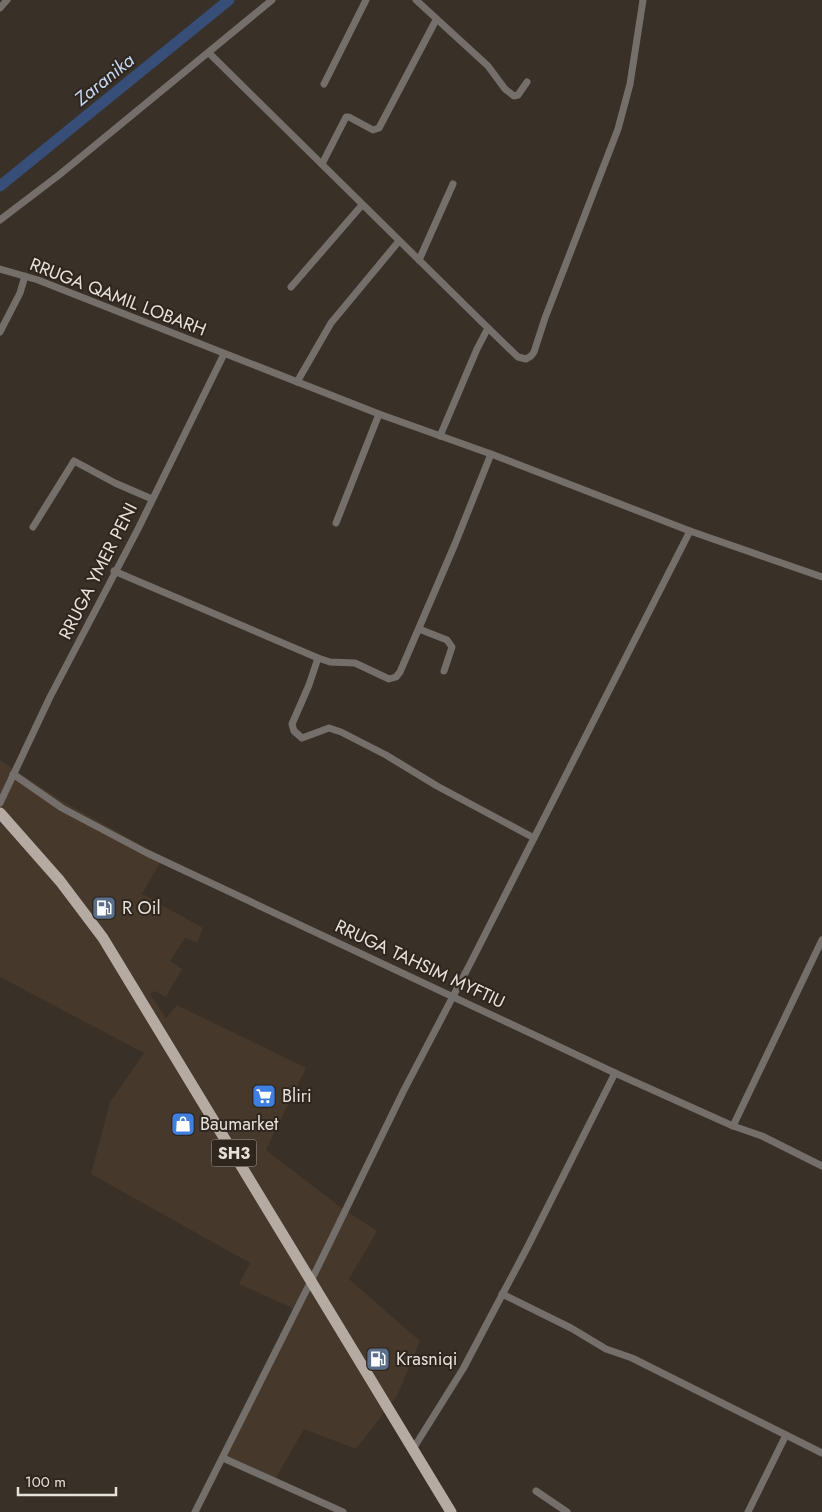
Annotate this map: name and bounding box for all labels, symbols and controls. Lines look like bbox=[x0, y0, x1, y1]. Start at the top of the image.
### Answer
water label: Zaranika bbox=[68, 46, 141, 113]
street label: RRUGA QAMIL LOBARH bbox=[26, 251, 210, 343]
street label: RRUGA YMER PENI bbox=[52, 498, 144, 644]
fuel station icon: R Oil bbox=[91, 895, 117, 921]
place label: R Oil bbox=[122, 895, 161, 921]
street label: RRUGA TAHSIM MYFTIU bbox=[331, 913, 509, 1015]
supermarket icon: Bliri bbox=[251, 1083, 277, 1109]
place label: Bliri bbox=[282, 1083, 312, 1109]
shop icon: Baumarket bbox=[170, 1111, 196, 1137]
place label: Baumarket bbox=[200, 1111, 279, 1137]
road number: SH3 bbox=[212, 1140, 256, 1166]
fuel station icon: Krasniqi bbox=[365, 1346, 391, 1372]
place label: Krasniqi bbox=[396, 1346, 457, 1372]
scale bar bbox=[18, 1464, 115, 1496]
text: 100 m bbox=[25, 1471, 66, 1493]

